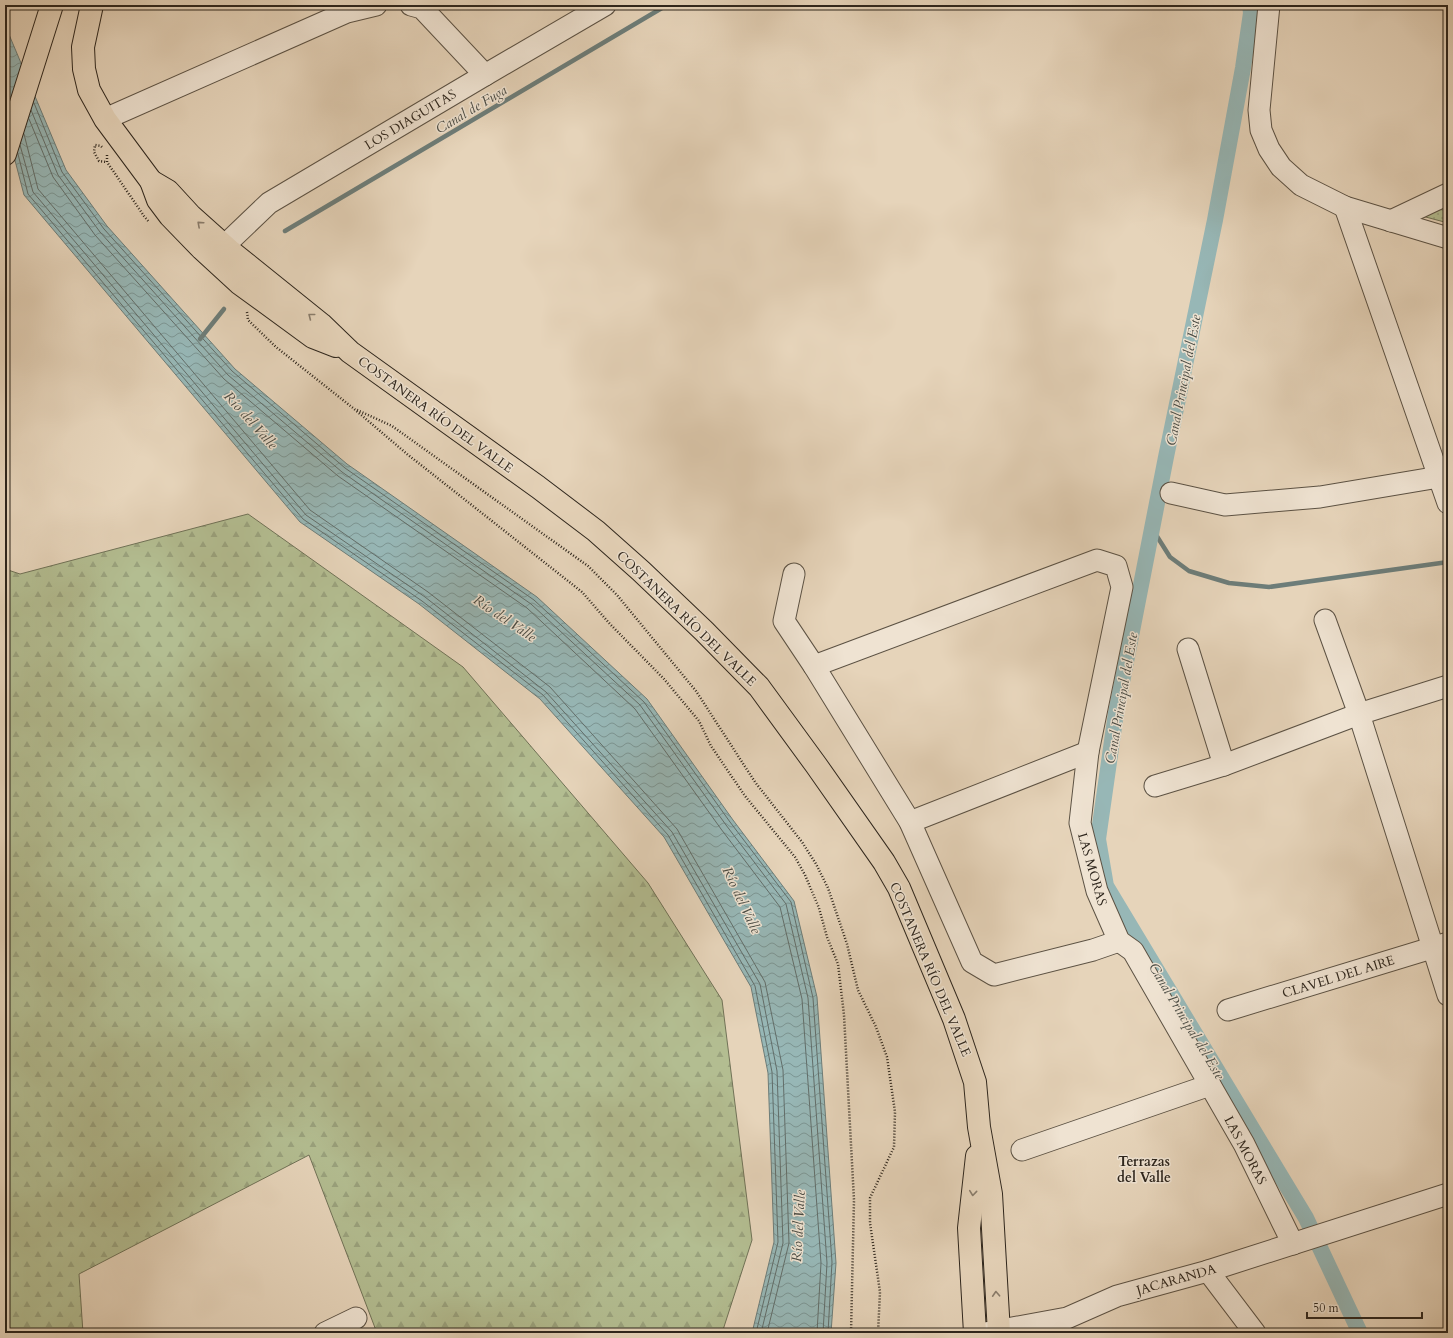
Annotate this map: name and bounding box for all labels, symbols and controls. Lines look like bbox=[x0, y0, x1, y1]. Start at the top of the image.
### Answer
water label: Canal de Fuga bbox=[432, 81, 510, 138]
street label: LOS DIAGUITAS bbox=[361, 85, 460, 154]
one-way arrow bbox=[198, 222, 205, 229]
water label: Canal Principal del Este bbox=[1161, 312, 1206, 447]
one-way arrow bbox=[309, 314, 316, 321]
street label: COSTANERA RÍO DEL VALLE bbox=[354, 352, 517, 477]
water label: Río del Valle bbox=[220, 387, 282, 454]
street label: COSTANERA RÍO DEL VALLE bbox=[612, 547, 760, 690]
water label: Río del Valle bbox=[470, 590, 540, 647]
water label: Canal Principal del Este bbox=[1101, 630, 1143, 765]
street label: LAS MORAS bbox=[1073, 831, 1111, 908]
water label: Río del Valle bbox=[718, 864, 766, 937]
street label: COSTANERA RÍO DEL VALLE bbox=[885, 879, 975, 1059]
street label: CLAVEL DEL AIRE bbox=[1280, 951, 1397, 1003]
water label: Canal Principal del Este bbox=[1144, 959, 1229, 1084]
street label: LAS MORAS bbox=[1219, 1113, 1271, 1188]
district label: Terrazas del Valle bbox=[1117, 1152, 1171, 1187]
water label: Río del Valle bbox=[787, 1189, 810, 1262]
one-way arrow bbox=[969, 1190, 978, 1196]
street label: JACARANDA bbox=[1132, 1260, 1219, 1300]
one-way arrow bbox=[992, 1291, 1001, 1297]
scale bar bbox=[1307, 1294, 1422, 1320]
text: 50 m bbox=[1313, 1300, 1340, 1316]

